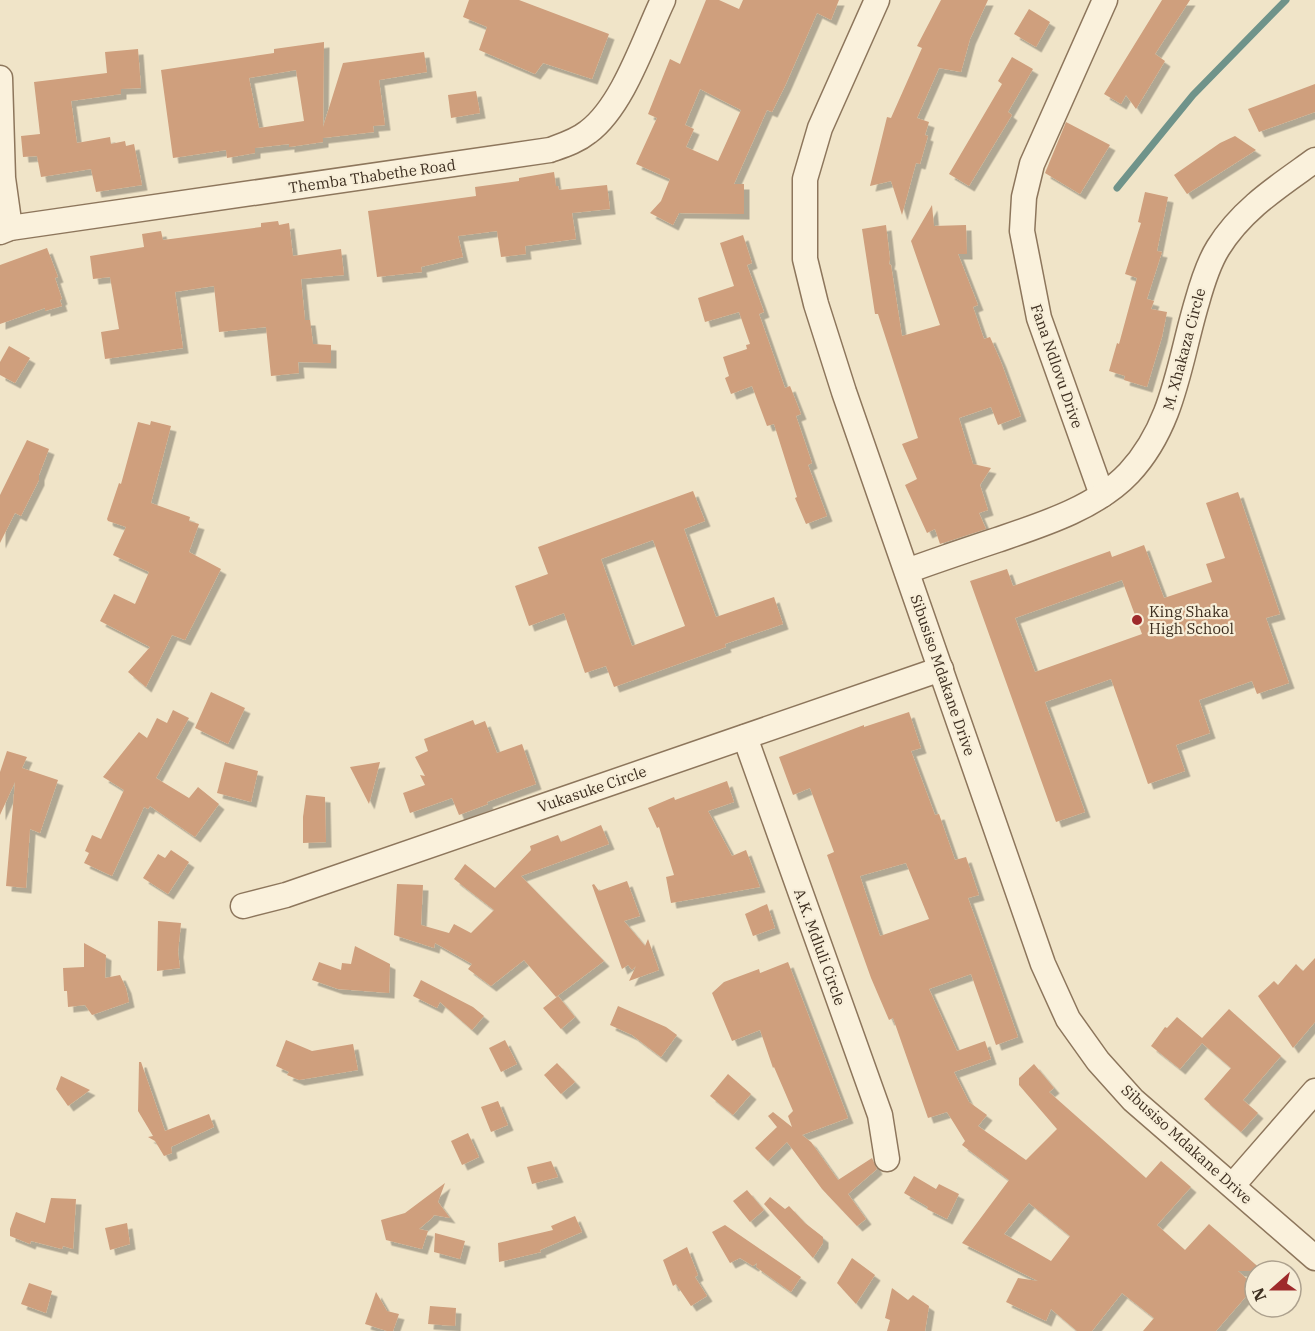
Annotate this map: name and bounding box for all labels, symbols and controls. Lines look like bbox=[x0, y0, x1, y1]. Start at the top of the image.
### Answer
street label: Themba Thabethe Road bbox=[287, 155, 457, 197]
street label: M. Xhakaza Circle bbox=[1159, 286, 1209, 412]
street label: Fana Ndlovu Drive bbox=[1027, 301, 1087, 431]
street label: Sibusiso Mdakane Drive bbox=[906, 592, 980, 758]
place label: King Shaka High School bbox=[1149, 602, 1234, 638]
marker: King Shaka High School bbox=[1130, 613, 1144, 627]
street label: Vukasuke Circle bbox=[535, 761, 649, 817]
street label: A.K. Mdluli Circle bbox=[790, 886, 850, 1008]
street label: Sibusiso Mdakane Drive bbox=[1118, 1080, 1256, 1208]
north arrow bbox=[1243, 1259, 1303, 1319]
text: N bbox=[1247, 1285, 1271, 1304]

